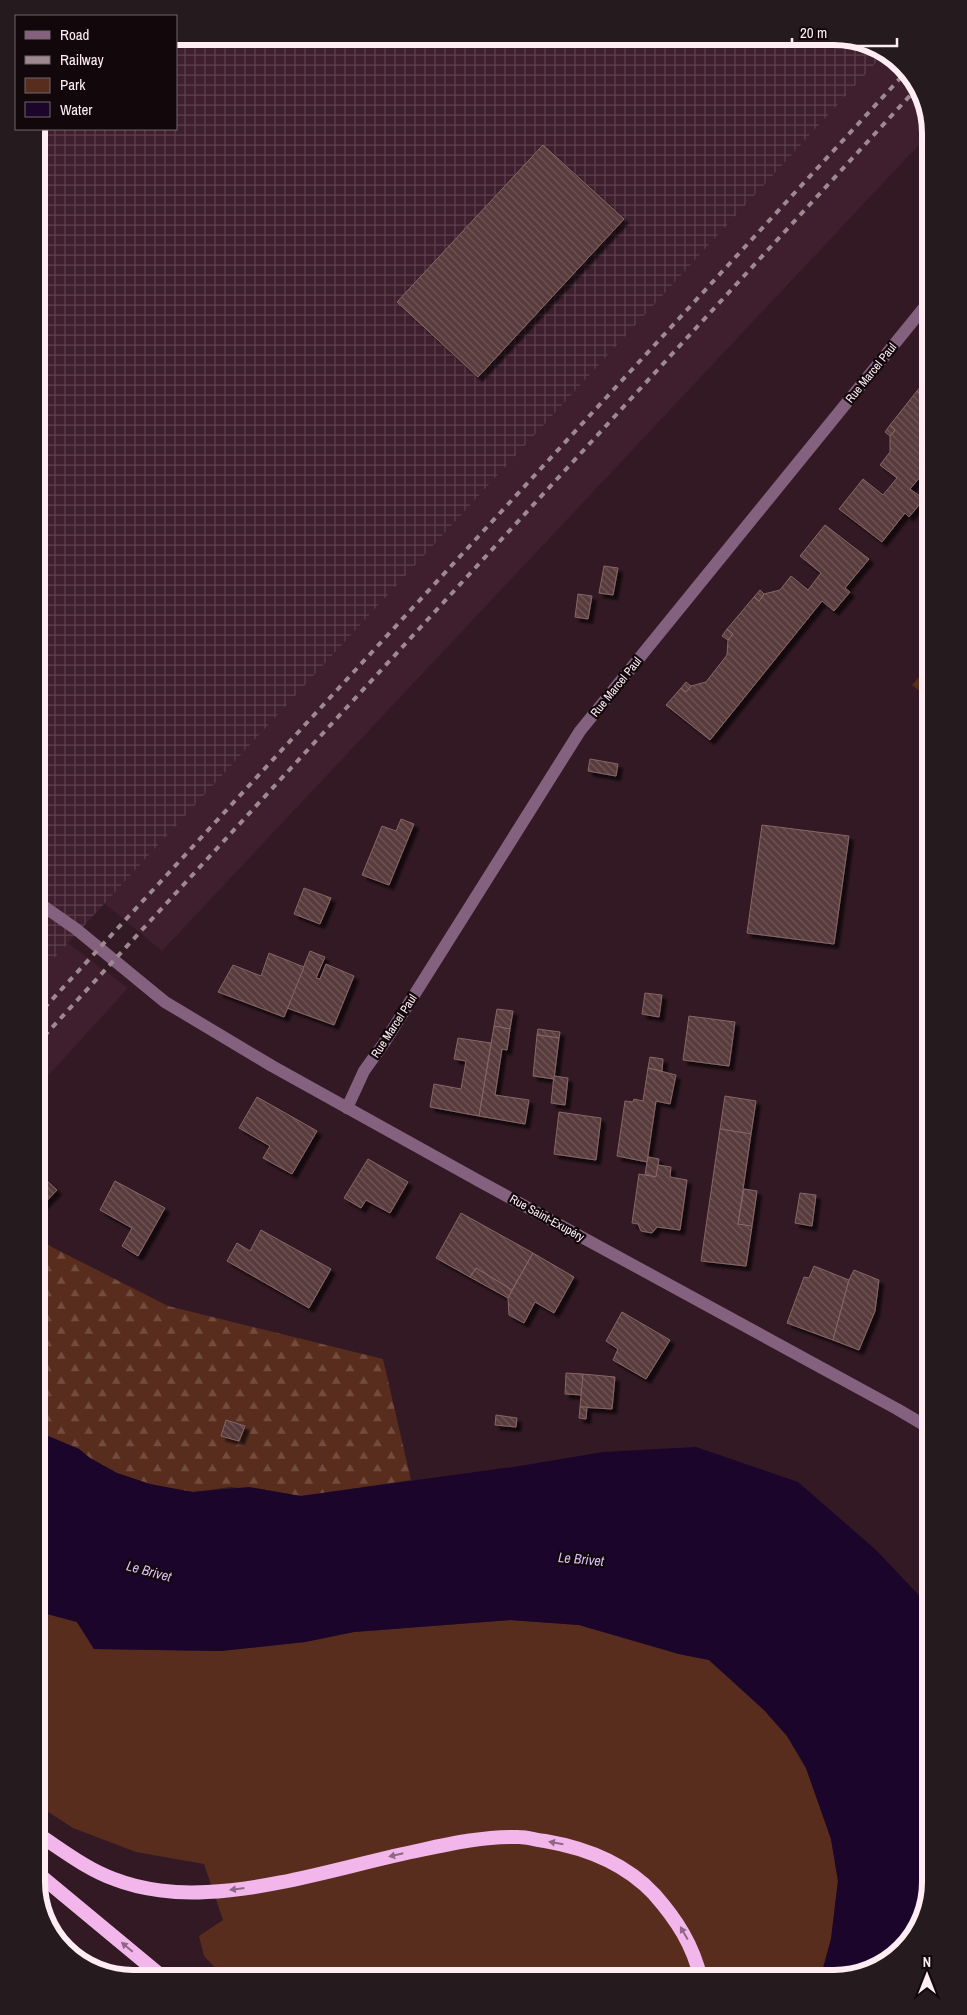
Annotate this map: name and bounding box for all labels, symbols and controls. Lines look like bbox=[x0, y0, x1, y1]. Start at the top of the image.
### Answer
legend bbox=[15, 15, 178, 130]
scale bar bbox=[792, 15, 897, 47]
text: 20 m bbox=[800, 22, 827, 43]
text: Road bbox=[60, 24, 89, 45]
text: Railway bbox=[60, 49, 105, 70]
text: Park bbox=[60, 74, 86, 95]
text: Water bbox=[60, 99, 92, 120]
street label: Rue Marcel Paul bbox=[842, 340, 900, 406]
street label: Rue Marcel Paul bbox=[587, 654, 645, 720]
street label: Rue Marcel Paul bbox=[367, 991, 421, 1061]
street label: Rue Saint-Exupéry bbox=[507, 1191, 587, 1245]
water label: Le Brivet bbox=[557, 1548, 605, 1570]
water label: Le Brivet bbox=[124, 1556, 174, 1586]
one-way arrow bbox=[548, 1839, 564, 1847]
one-way arrow bbox=[388, 1851, 403, 1859]
one-way arrow bbox=[228, 1885, 244, 1893]
one-way arrow bbox=[680, 1926, 688, 1941]
one-way arrow bbox=[121, 1942, 134, 1953]
north arrow bbox=[902, 1950, 952, 2000]
text: N bbox=[923, 1953, 931, 1971]

